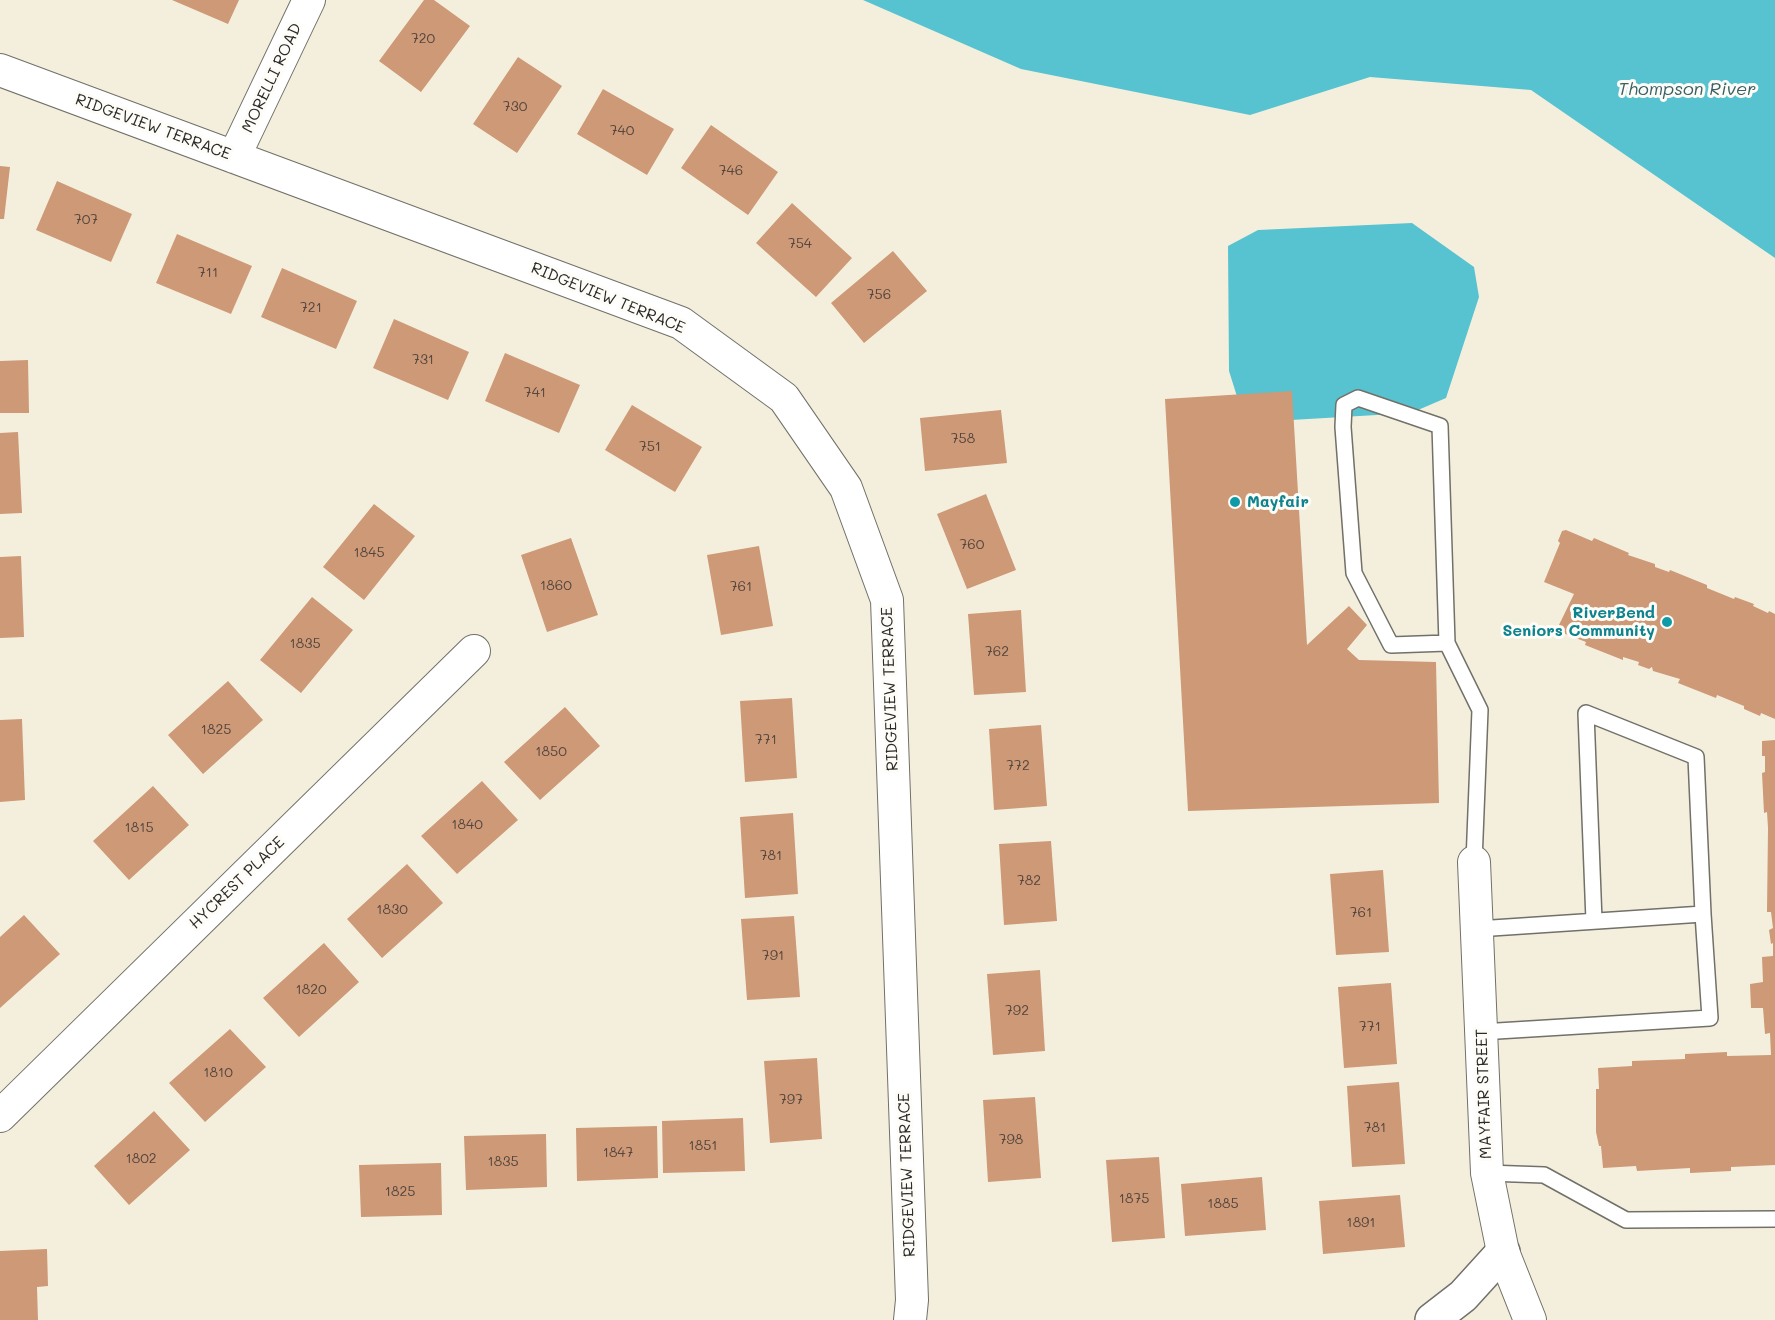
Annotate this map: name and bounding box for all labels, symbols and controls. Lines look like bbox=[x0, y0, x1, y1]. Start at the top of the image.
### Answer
street label: MORELLI ROAD bbox=[238, 20, 306, 136]
house number: 720 bbox=[411, 31, 435, 47]
water label: Thompson River bbox=[1618, 78, 1756, 100]
street label: RIDGEVIEW TERRACE bbox=[73, 90, 233, 164]
house number: 730 bbox=[503, 99, 527, 115]
house number: 740 bbox=[610, 123, 634, 139]
house number: 746 bbox=[719, 163, 743, 179]
house number: 707 bbox=[74, 212, 98, 228]
house number: 754 bbox=[788, 236, 812, 252]
street label: RIDGEVIEW TERRACE bbox=[528, 258, 688, 338]
house number: 711 bbox=[198, 265, 218, 281]
house number: 756 bbox=[867, 287, 891, 303]
house number: 721 bbox=[300, 300, 322, 316]
house number: 731 bbox=[412, 352, 434, 368]
house number: 741 bbox=[524, 385, 546, 401]
house number: 758 bbox=[951, 431, 975, 447]
house number: 751 bbox=[639, 439, 661, 455]
place label: Mayfair bbox=[1247, 492, 1309, 512]
marker: Mayfair bbox=[1228, 495, 1242, 509]
house number: 760 bbox=[960, 537, 984, 553]
house number: 1845 bbox=[353, 545, 385, 561]
house number: 1860 bbox=[540, 578, 572, 594]
house number: 761 bbox=[730, 579, 752, 595]
place label: RiverBend Seniors Community bbox=[1502, 603, 1655, 641]
street label: RIDGEVIEW TERRACE bbox=[878, 607, 902, 771]
marker: RiverBend Seniors Community bbox=[1660, 615, 1674, 629]
house number: 1835 bbox=[289, 636, 321, 652]
house number: 762 bbox=[985, 644, 1009, 660]
house number: 1825 bbox=[201, 722, 231, 738]
house number: 771 bbox=[755, 732, 777, 748]
house number: 1850 bbox=[535, 744, 567, 760]
house number: 772 bbox=[1006, 758, 1030, 774]
house number: 1840 bbox=[451, 817, 483, 833]
house number: 1815 bbox=[124, 820, 154, 836]
street label: HYCREST PLACE bbox=[185, 833, 289, 933]
house number: 781 bbox=[760, 848, 782, 864]
house number: 782 bbox=[1017, 873, 1041, 889]
house number: 1830 bbox=[376, 902, 408, 918]
house number: 761 bbox=[1350, 905, 1372, 921]
house number: 791 bbox=[762, 948, 784, 964]
house number: 1820 bbox=[295, 982, 327, 998]
house number: 792 bbox=[1005, 1003, 1029, 1019]
house number: 771 bbox=[1359, 1019, 1381, 1035]
street label: MAYFAIR STREET bbox=[1472, 1029, 1496, 1159]
house number: 1810 bbox=[203, 1065, 233, 1081]
house number: 797 bbox=[779, 1092, 803, 1108]
street label: RIDGEVIEW TERRACE bbox=[895, 1093, 919, 1257]
house number: 781 bbox=[1364, 1120, 1386, 1136]
house number: 798 bbox=[999, 1132, 1023, 1148]
house number: 1851 bbox=[688, 1138, 718, 1154]
house number: 1847 bbox=[603, 1145, 633, 1161]
house number: 1802 bbox=[125, 1151, 157, 1167]
house number: 1835 bbox=[487, 1154, 519, 1170]
house number: 1825 bbox=[385, 1184, 415, 1200]
house number: 1875 bbox=[1119, 1191, 1149, 1207]
house number: 1885 bbox=[1207, 1196, 1239, 1212]
house number: 1891 bbox=[1346, 1215, 1376, 1231]

